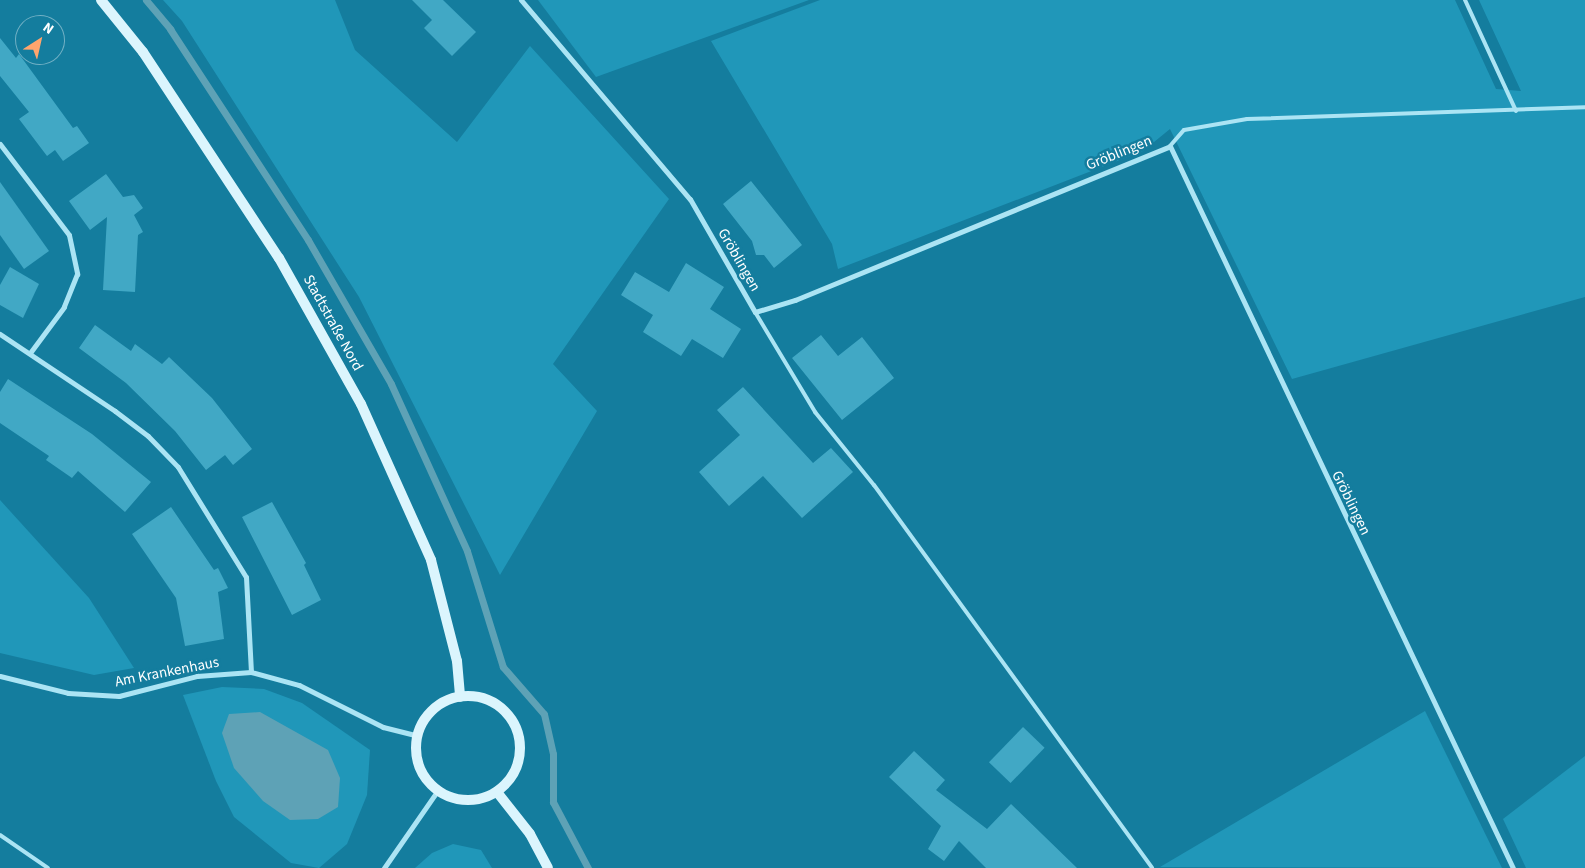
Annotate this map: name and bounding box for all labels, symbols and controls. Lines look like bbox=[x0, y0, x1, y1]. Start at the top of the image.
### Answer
north arrow bbox=[15, 15, 65, 65]
text: N bbox=[38, 18, 58, 39]
street label: Gröblingen bbox=[1083, 132, 1155, 174]
street label: Gröblingen bbox=[714, 225, 764, 295]
street label: Stadtstraße Nord bbox=[299, 272, 367, 374]
street label: Gröblingen bbox=[1328, 468, 1374, 538]
street label: Am Krankenhaus bbox=[113, 653, 221, 691]

